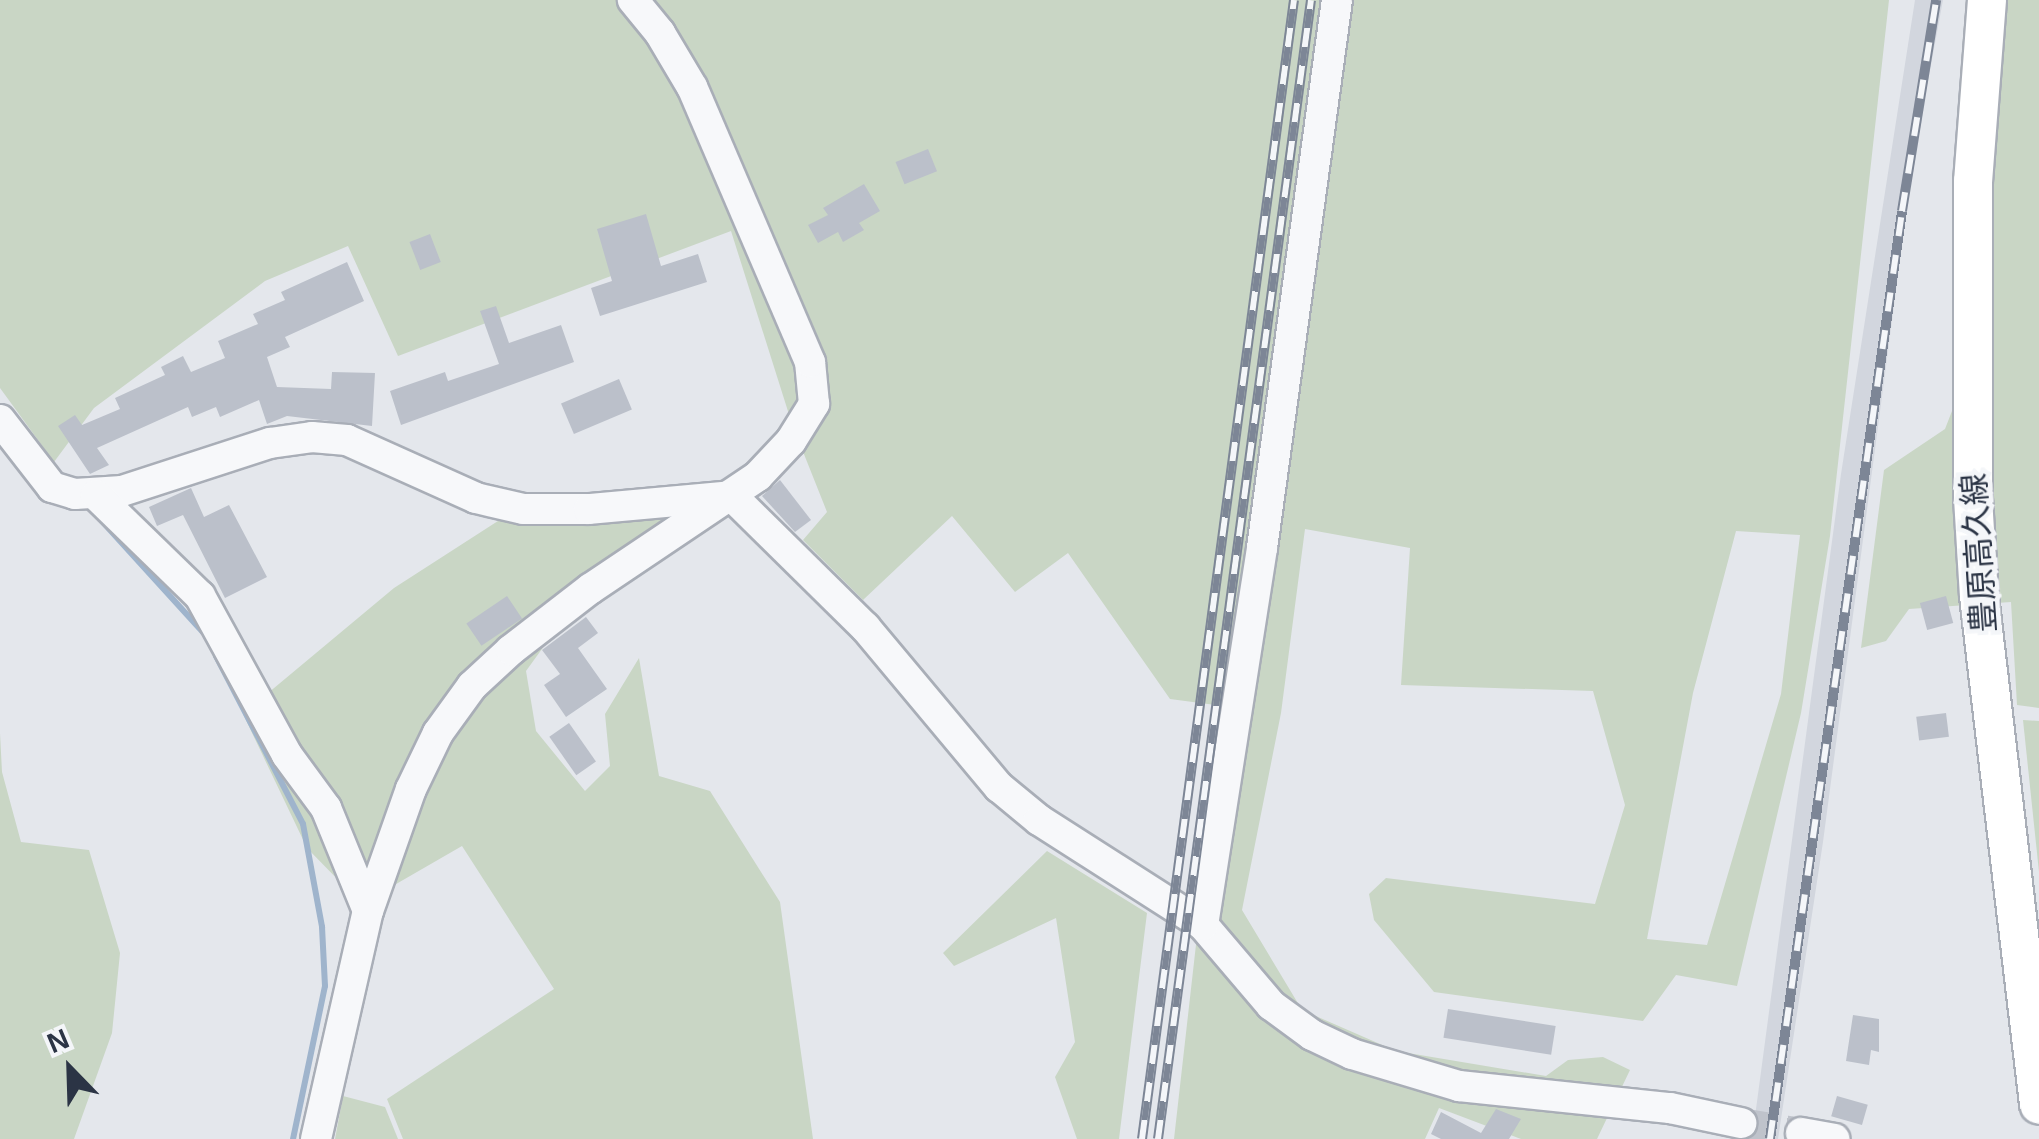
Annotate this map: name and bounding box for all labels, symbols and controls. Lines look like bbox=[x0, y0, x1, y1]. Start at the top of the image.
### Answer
street label: 豊原高久線 bbox=[1954, 472, 2004, 634]
north arrow bbox=[20, 1019, 120, 1119]
text: N bbox=[43, 1023, 73, 1059]

